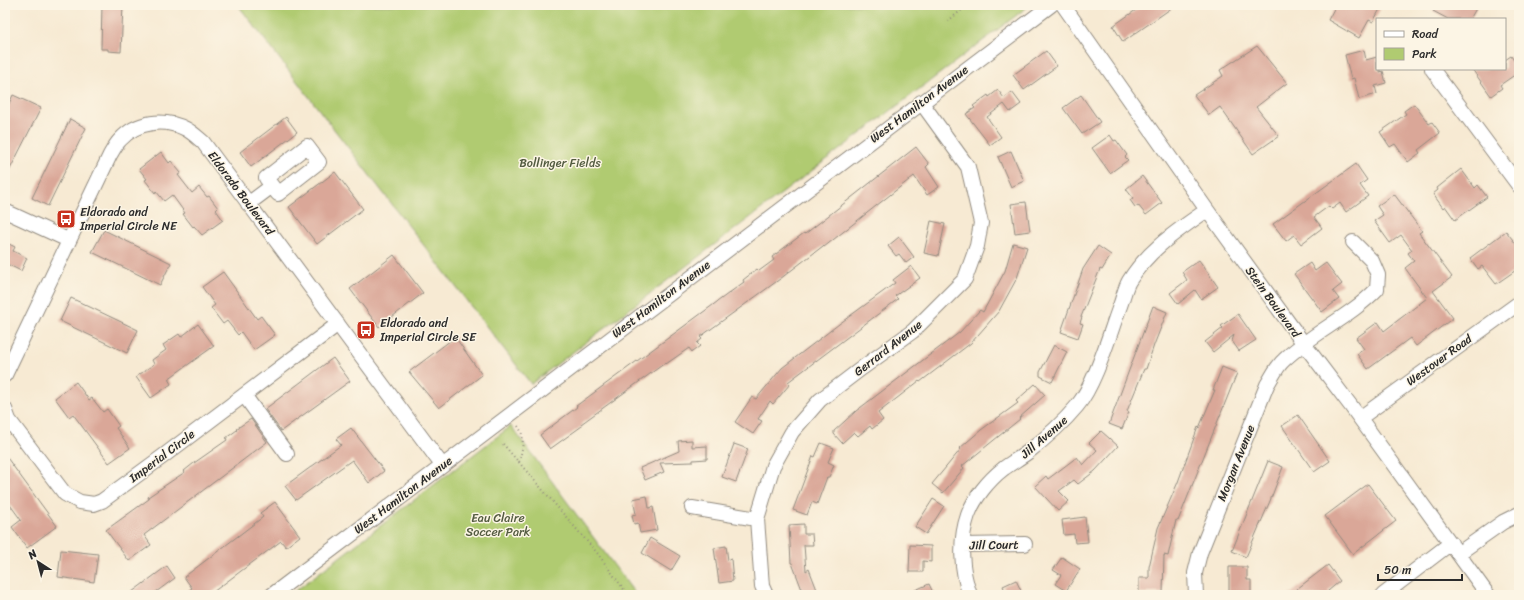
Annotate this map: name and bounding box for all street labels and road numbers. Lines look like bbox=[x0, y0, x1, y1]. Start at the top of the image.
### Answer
street label: West Hamilton Avenue bbox=[865, 59, 973, 149]
street label: Eldorado Boulevard bbox=[202, 146, 281, 240]
street label: West Hamilton Avenue bbox=[607, 254, 715, 344]
street label: Stein Boulevard bbox=[1239, 261, 1307, 343]
street label: Gerrard Avenue bbox=[849, 314, 927, 382]
street label: Westover Road bbox=[1401, 328, 1477, 392]
street label: Jill Avenue bbox=[1014, 410, 1073, 465]
street label: Morgan Avenue bbox=[1211, 421, 1261, 505]
street label: Imperial Circle bbox=[123, 424, 200, 489]
street label: West Hamilton Avenue bbox=[349, 450, 457, 540]
street label: Jill Court bbox=[968, 534, 1019, 556]

